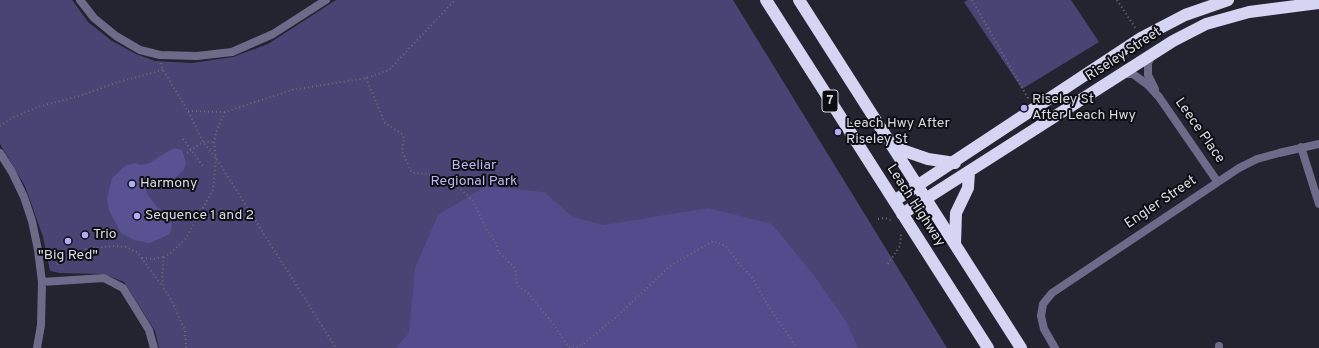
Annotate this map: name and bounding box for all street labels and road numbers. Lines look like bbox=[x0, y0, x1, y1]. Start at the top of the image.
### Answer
street label: Riseley Street bbox=[1083, 24, 1165, 86]
road number: 7 bbox=[822, 90, 838, 112]
street label: Leece Place bbox=[1170, 95, 1228, 167]
street label: Leach Highway bbox=[882, 162, 948, 250]
street label: Engler Street bbox=[1122, 173, 1200, 233]

